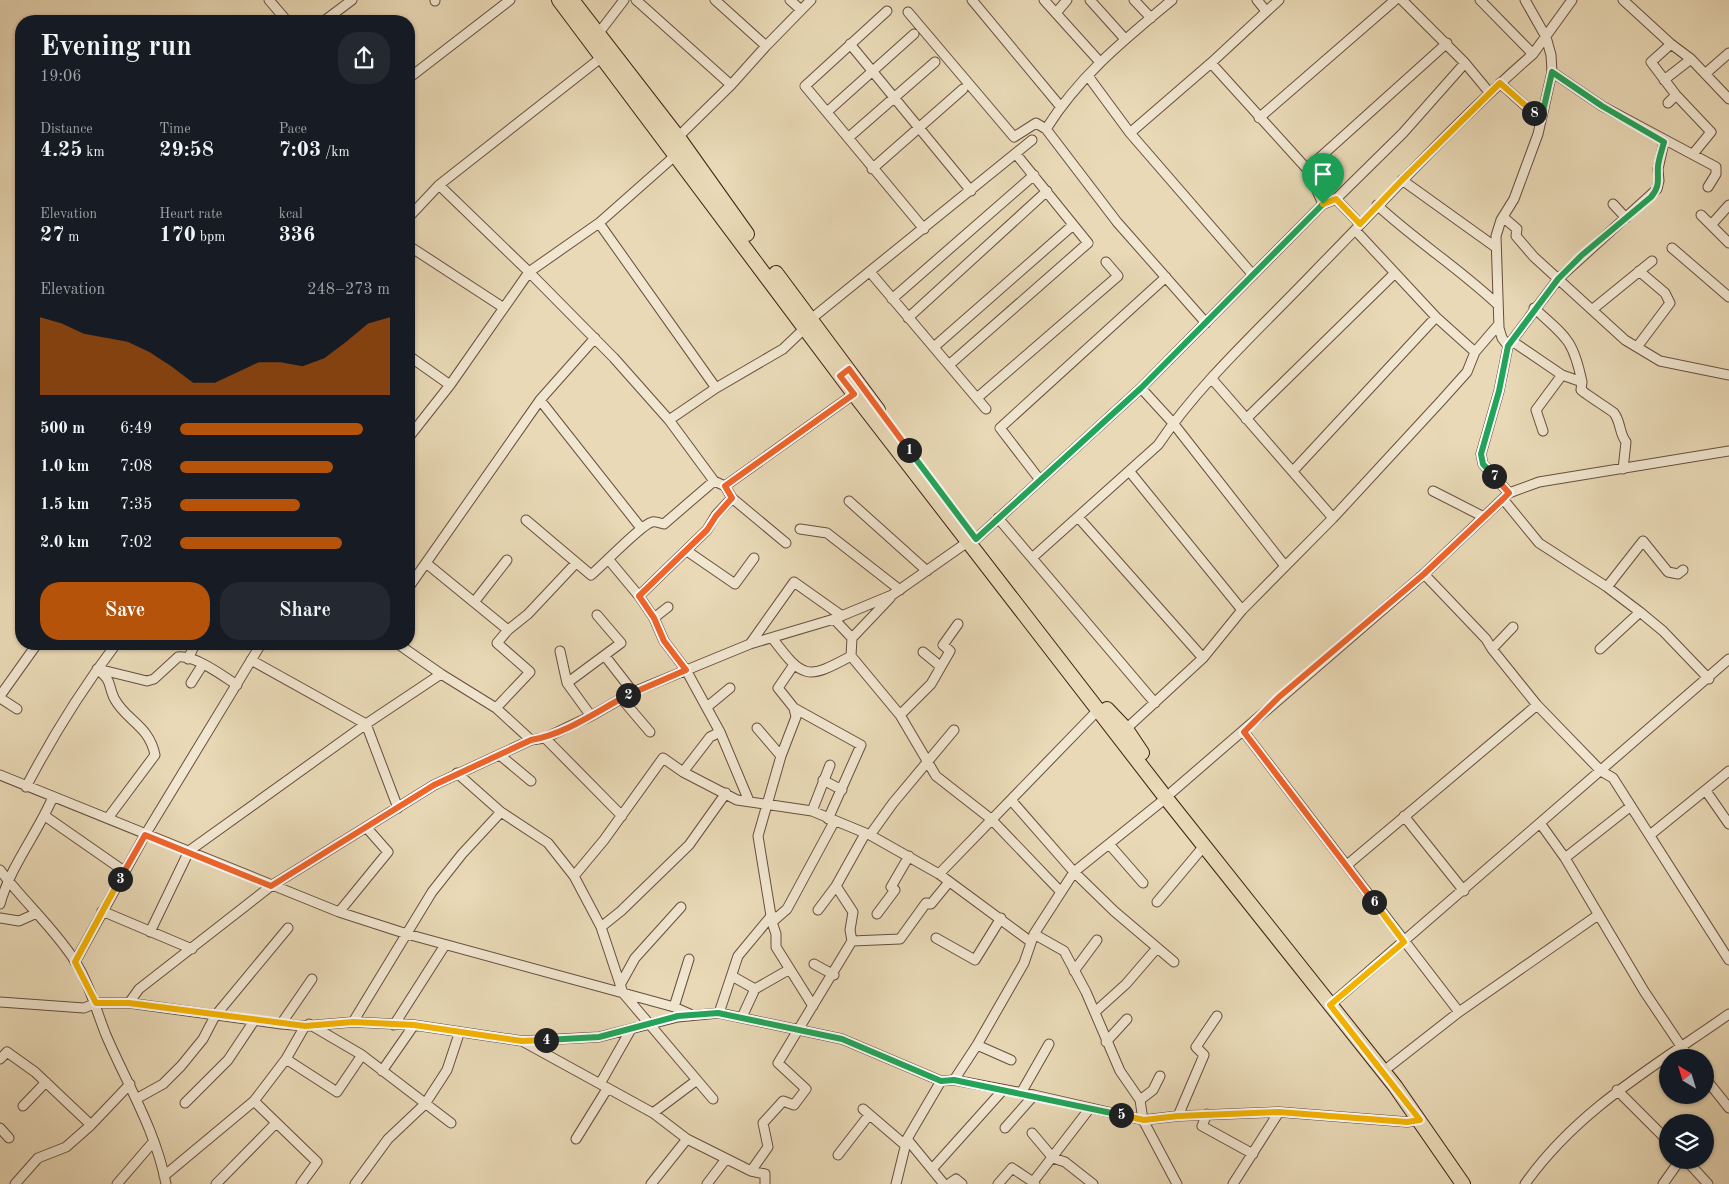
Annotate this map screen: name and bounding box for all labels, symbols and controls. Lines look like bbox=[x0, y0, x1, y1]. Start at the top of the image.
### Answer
button: share bbox=[338, 32, 390, 84]
text: Evening run bbox=[40, 34, 192, 62]
text: 19:06 bbox=[40, 69, 82, 85]
pin: 8 bbox=[1522, 100, 1546, 126]
text: 8 bbox=[1530, 106, 1539, 120]
text: Distance bbox=[40, 122, 93, 136]
text: Time bbox=[159, 122, 191, 136]
text: Pace bbox=[279, 122, 307, 136]
text: 4.25 bbox=[40, 140, 82, 161]
text: 29:58 bbox=[159, 140, 214, 161]
text: 7:03 bbox=[279, 140, 321, 161]
text: km bbox=[82, 145, 105, 159]
text: /km bbox=[321, 145, 350, 159]
pin bbox=[1302, 153, 1344, 204]
icon: arrive bbox=[1309, 160, 1337, 188]
text: Elevation bbox=[40, 207, 97, 221]
text: Heart rate bbox=[159, 207, 222, 221]
text: kcal bbox=[279, 207, 303, 221]
text: 27 bbox=[40, 225, 64, 246]
text: 170 bbox=[159, 225, 196, 246]
text: 336 bbox=[279, 225, 315, 246]
text: m bbox=[64, 230, 79, 244]
text: bpm bbox=[196, 230, 225, 244]
text: Elevation bbox=[40, 282, 105, 298]
text: 248–273 m bbox=[307, 282, 390, 298]
text: 500 m bbox=[40, 421, 85, 437]
text: 6:49 bbox=[120, 421, 152, 437]
pin: 1 bbox=[896, 438, 922, 462]
text: 1 bbox=[905, 443, 914, 457]
text: 1.0 km bbox=[40, 459, 89, 475]
text: 7:08 bbox=[120, 459, 152, 475]
pin: 7 bbox=[1482, 464, 1506, 488]
text: 7 bbox=[1490, 469, 1499, 483]
text: 1.5 km bbox=[40, 497, 89, 513]
text: 7:35 bbox=[120, 497, 152, 513]
text: 2.0 km bbox=[40, 535, 89, 551]
text: 7:02 bbox=[120, 535, 152, 551]
button: Save bbox=[40, 582, 210, 640]
button: Share bbox=[220, 582, 390, 640]
pin: 2 bbox=[616, 682, 640, 708]
text: 2 bbox=[624, 688, 633, 702]
pin: 3 bbox=[108, 866, 132, 892]
text: 3 bbox=[116, 872, 125, 886]
pin: 6 bbox=[1362, 890, 1386, 914]
text: 6 bbox=[1370, 895, 1379, 909]
pin: 4 bbox=[534, 1028, 558, 1052]
text: 4 bbox=[542, 1033, 551, 1047]
north arrow bbox=[1659, 1049, 1714, 1104]
map controls bbox=[1659, 1049, 1714, 1169]
pin: 5 bbox=[1108, 1102, 1134, 1128]
text: 5 bbox=[1117, 1108, 1126, 1122]
button: layers bbox=[1659, 1114, 1714, 1169]

